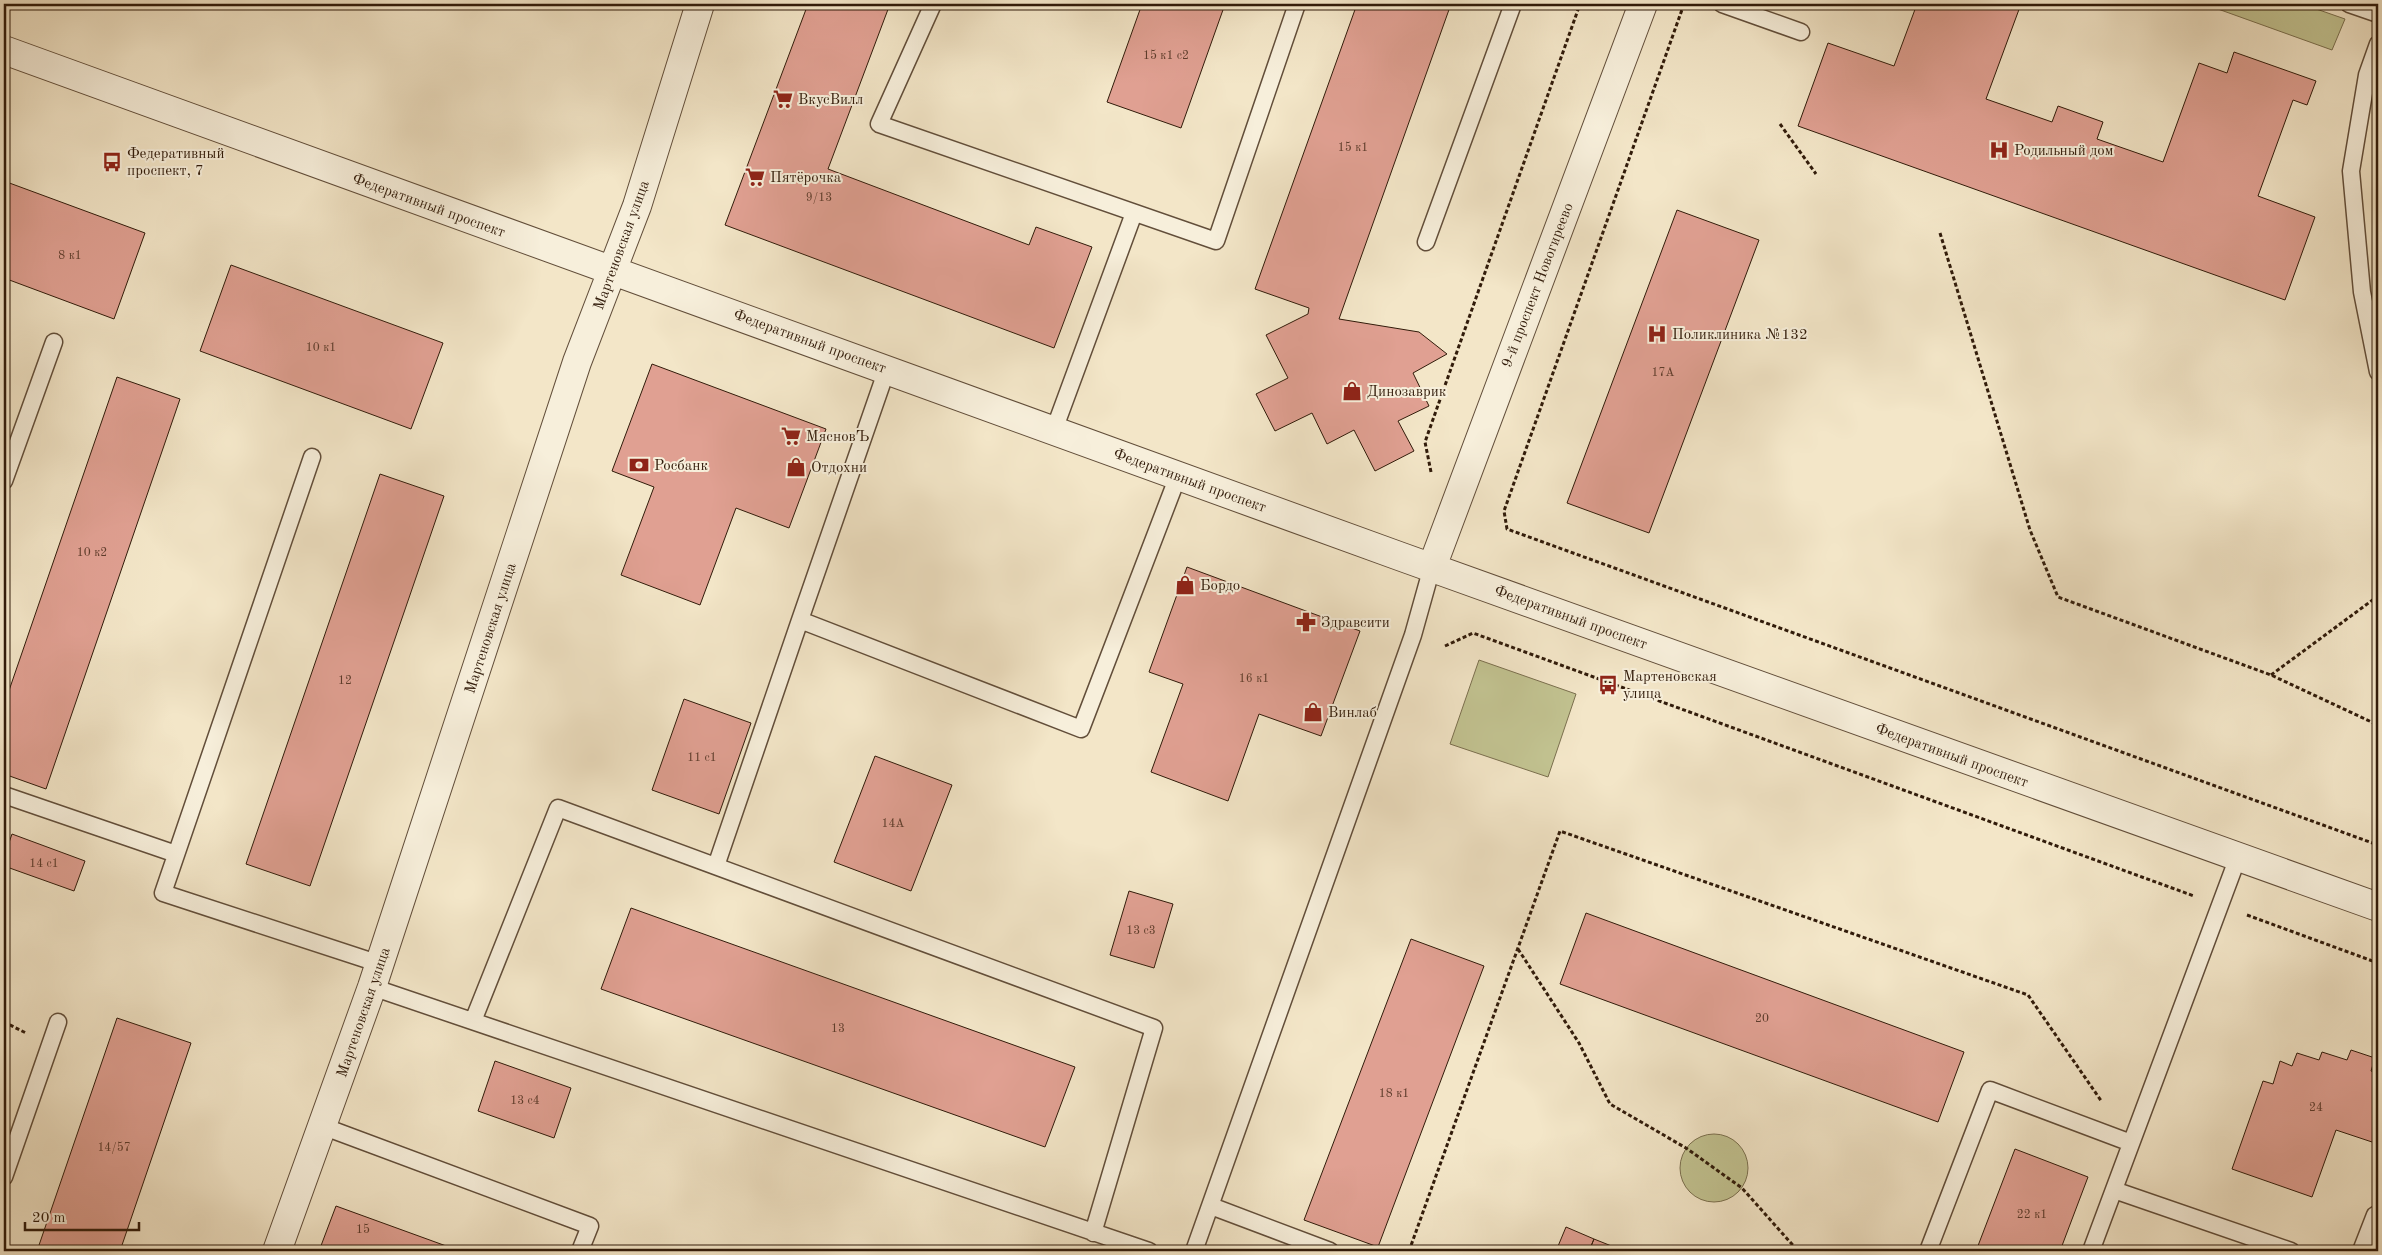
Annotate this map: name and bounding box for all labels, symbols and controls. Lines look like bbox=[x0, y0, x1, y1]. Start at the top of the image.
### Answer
house number: 15 к1 с2 bbox=[1143, 49, 1189, 62]
supermarket icon: ВкусВилл bbox=[772, 88, 794, 110]
place label: ВкусВилл bbox=[798, 93, 863, 108]
hospital icon: Родильный дом bbox=[1988, 139, 2010, 161]
house number: 15 к1 bbox=[1338, 141, 1368, 154]
place label: Родильный дом bbox=[2014, 144, 2114, 159]
place label: Федеративный проспект, 7 bbox=[127, 147, 224, 179]
bus stop icon: Федеративный проспект, 7 bbox=[101, 151, 123, 173]
supermarket icon: Пятёрочка bbox=[744, 166, 766, 188]
place label: Пятёрочка bbox=[770, 171, 842, 186]
street label: Федеративный проспект bbox=[350, 172, 507, 241]
street label: Мартеновская улица bbox=[592, 178, 653, 312]
house number: 9/13 bbox=[806, 192, 832, 204]
street label: 9-й проспект Новогиреево bbox=[1500, 201, 1577, 370]
house number: 8 к1 bbox=[58, 250, 82, 262]
street label: Федеративный проспект bbox=[731, 308, 888, 377]
hospital icon: Поликлиника №132 bbox=[1646, 323, 1668, 345]
place label: Поликлиника №132 bbox=[1672, 328, 1808, 343]
house number: 10 к1 bbox=[306, 342, 336, 354]
house number: 17А bbox=[1651, 367, 1675, 379]
shop icon: Динозаврик bbox=[1341, 380, 1363, 402]
place label: Динозаврик bbox=[1367, 385, 1447, 400]
supermarket icon: МясновЪ bbox=[780, 425, 802, 447]
place label: МясновЪ bbox=[806, 430, 870, 445]
street label: Федеративный проспект bbox=[1111, 447, 1268, 516]
bank icon: Росбанк bbox=[628, 454, 650, 476]
shop icon: Отдохни bbox=[785, 456, 807, 478]
place label: Росбанк bbox=[654, 459, 708, 474]
place label: Отдохни bbox=[811, 461, 867, 476]
house number: 10 к2 bbox=[77, 547, 107, 559]
street label: Мартеновская улица bbox=[463, 561, 520, 696]
shop icon: Бордо bbox=[1174, 574, 1196, 596]
place label: Бордо bbox=[1200, 579, 1240, 594]
street label: Федеративный проспект bbox=[1492, 584, 1649, 653]
pharmacy icon: Здравсити bbox=[1295, 611, 1317, 633]
place label: Здравсити bbox=[1321, 616, 1390, 631]
place label: Мартеновская улица bbox=[1623, 670, 1717, 702]
house number: 16 к1 bbox=[1239, 673, 1269, 685]
bus stop icon: Мартеновская улица bbox=[1597, 674, 1619, 696]
house number: 12 bbox=[338, 675, 352, 687]
shop icon: Винлаб bbox=[1302, 701, 1324, 723]
place label: Винлаб bbox=[1328, 706, 1377, 721]
street label: Федеративный проспект bbox=[1873, 722, 2030, 791]
house number: 11 с1 bbox=[687, 752, 717, 764]
house number: 14А bbox=[881, 818, 905, 830]
house number: 14 c1 bbox=[29, 858, 59, 870]
house number: 13 c3 bbox=[1126, 925, 1156, 937]
street label: Мартеновская улица bbox=[335, 945, 394, 1079]
house number: 20 bbox=[1755, 1013, 1769, 1025]
house number: 13 bbox=[831, 1023, 845, 1035]
house number: 18 к1 bbox=[1379, 1088, 1409, 1100]
house number: 13 c4 bbox=[510, 1095, 540, 1107]
house number: 24 bbox=[2309, 1102, 2323, 1114]
house number: 14/57 bbox=[97, 1141, 131, 1154]
scale bar bbox=[25, 1200, 139, 1232]
house number: 22 к1 bbox=[2017, 1209, 2047, 1221]
text: 20 m bbox=[32, 1211, 66, 1226]
house number: 15 bbox=[356, 1223, 370, 1236]

